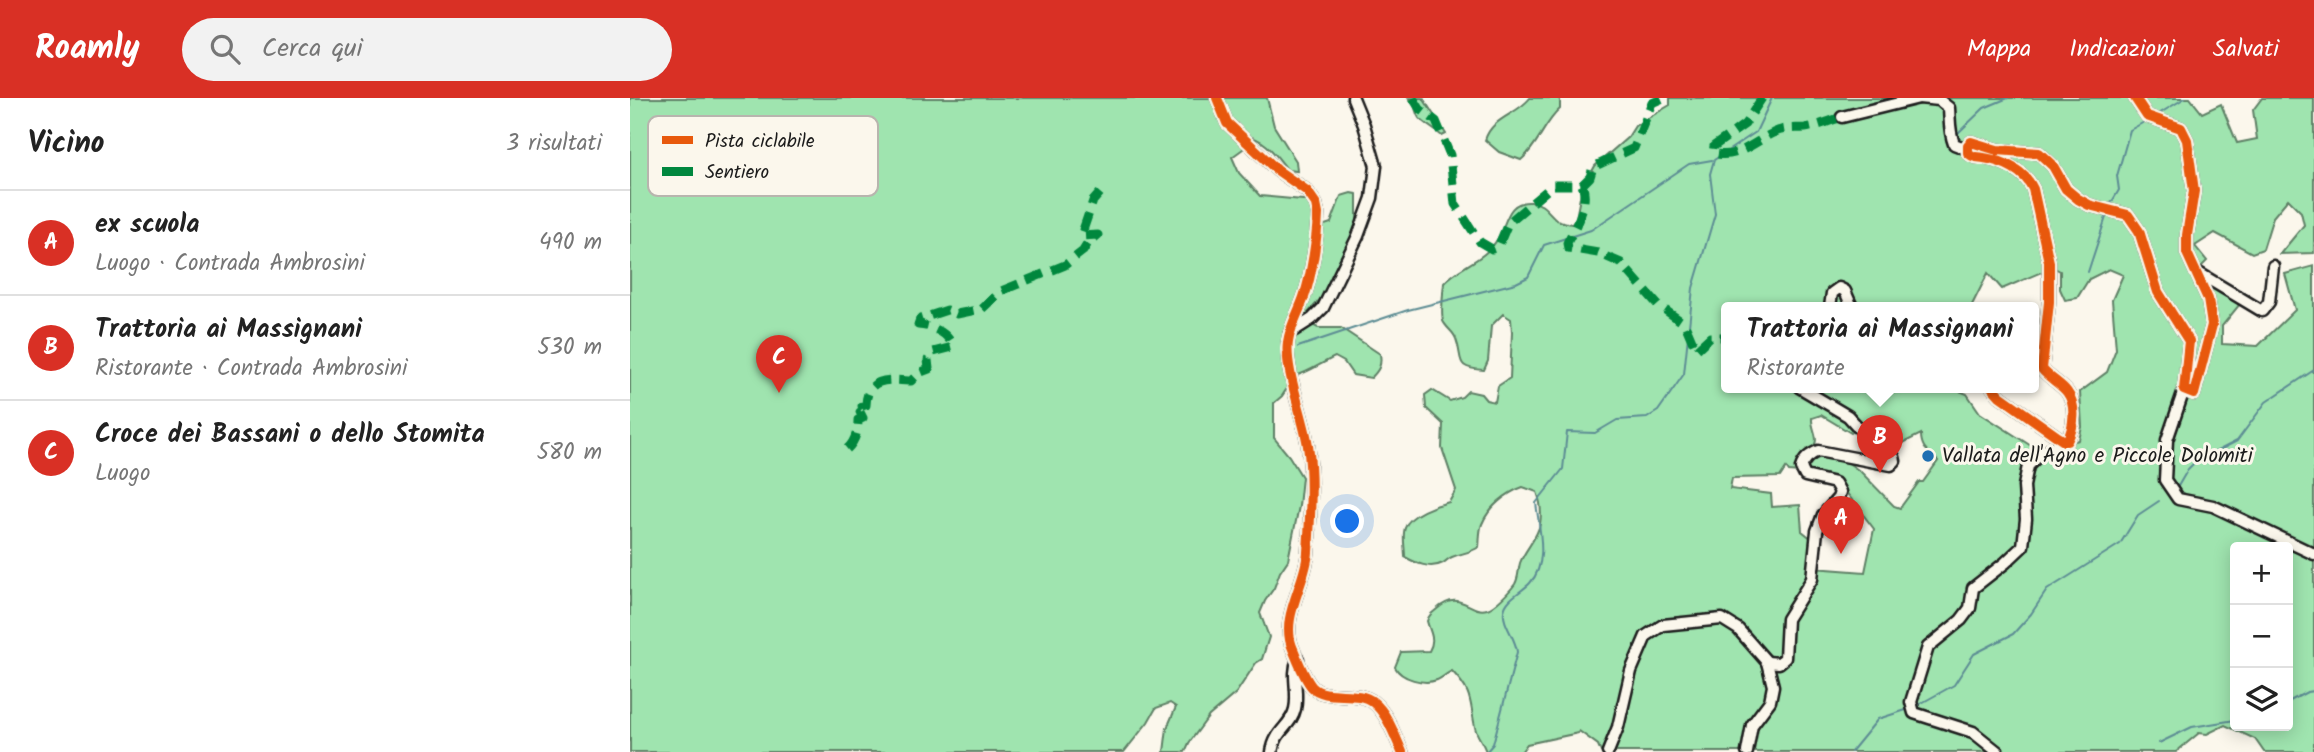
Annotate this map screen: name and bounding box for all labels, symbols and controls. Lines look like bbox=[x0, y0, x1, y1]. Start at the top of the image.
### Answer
search box bbox=[182, 18, 672, 81]
text: Roamly bbox=[35, 23, 140, 76]
text: Cerca qui bbox=[262, 28, 363, 70]
icon: search bbox=[206, 30, 244, 68]
text: Mappa bbox=[1967, 30, 2031, 69]
text: Indicazioni bbox=[2069, 30, 2175, 69]
text: Salvati bbox=[2213, 30, 2279, 69]
legend bbox=[648, 116, 878, 196]
text: Vicino bbox=[28, 120, 105, 168]
text: 3 risultati bbox=[506, 126, 602, 162]
text: Pista ciclabile bbox=[705, 127, 815, 157]
text: Sentiero bbox=[705, 158, 769, 188]
text: ex scuola bbox=[95, 204, 200, 246]
text: A bbox=[44, 225, 58, 261]
text: 490 m bbox=[539, 225, 602, 261]
text: Luogo · Contrada Ambrosini bbox=[95, 246, 365, 282]
popup bbox=[1721, 302, 2039, 393]
text: Trattoria ai Massignani bbox=[95, 309, 362, 351]
text: Trattoria ai Massignani bbox=[1747, 309, 2013, 351]
text: B bbox=[44, 330, 58, 366]
text: 530 m bbox=[537, 330, 602, 366]
pin: C bbox=[756, 335, 802, 393]
text: Ristorante · Contrada Ambrosini bbox=[95, 351, 407, 387]
text: Ristorante bbox=[1747, 351, 1844, 387]
text: Croce dei Bassani o dello Stomita bbox=[95, 414, 485, 456]
pin: B bbox=[1857, 415, 1903, 473]
text: C bbox=[44, 435, 58, 471]
text: 580 m bbox=[537, 435, 602, 471]
place label: Vallata dell'Agno e Piccole Dolomiti bbox=[1942, 440, 2254, 473]
marker: Vallata dell'Agno e Piccole Dolomiti bbox=[1920, 448, 1936, 464]
text: Luogo bbox=[95, 456, 150, 492]
pin: A bbox=[1818, 496, 1864, 554]
your location bbox=[1330, 504, 1364, 538]
map controls bbox=[2230, 542, 2293, 731]
button: + bbox=[2230, 542, 2293, 605]
button: − bbox=[2230, 605, 2293, 668]
button: layers bbox=[2230, 668, 2293, 731]

